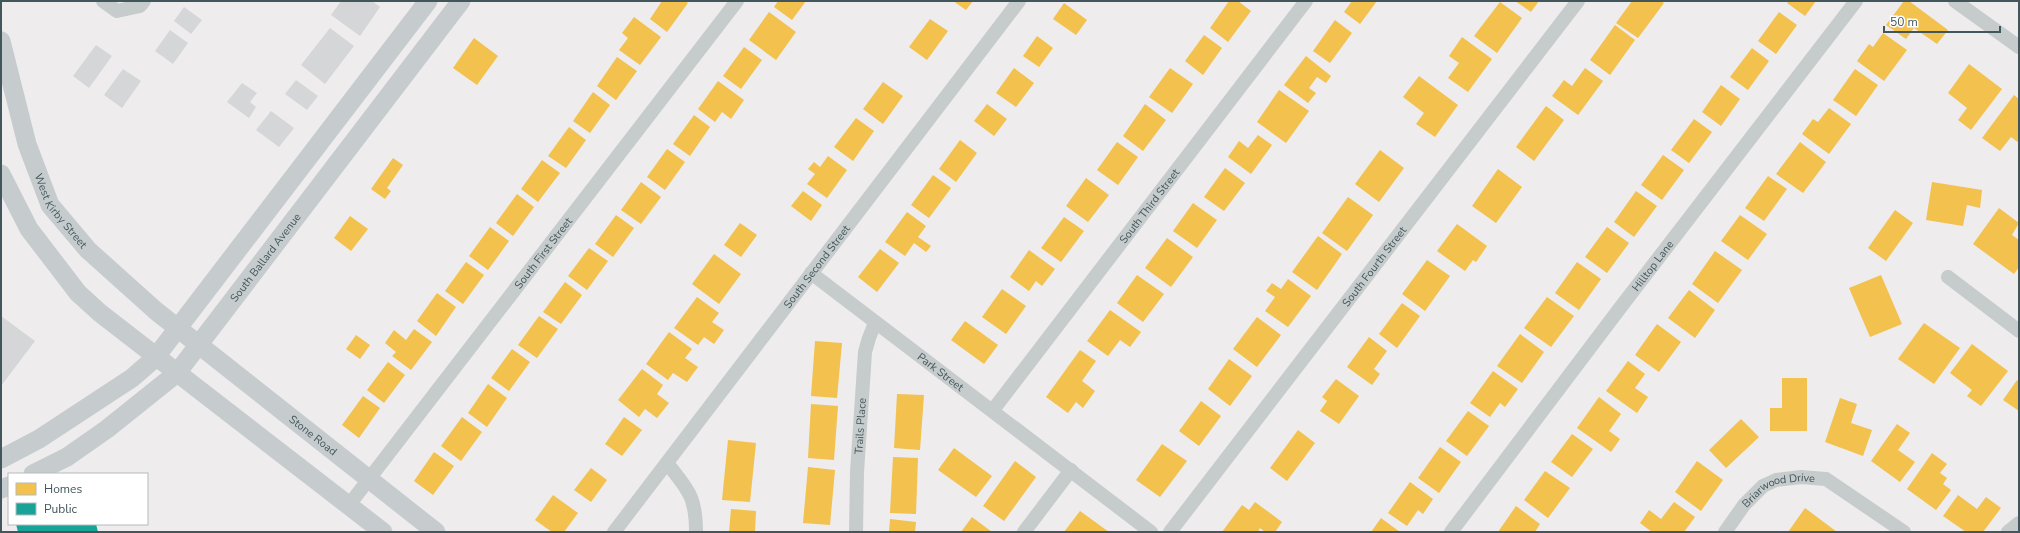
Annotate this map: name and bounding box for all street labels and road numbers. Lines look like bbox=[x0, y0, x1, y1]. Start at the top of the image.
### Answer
street label: South Third Street bbox=[1116, 166, 1183, 247]
street label: West Kirby Street bbox=[31, 171, 91, 252]
street label: South Ballard Avenue bbox=[227, 210, 305, 305]
street label: South First Street bbox=[511, 214, 576, 292]
street label: South Second Street bbox=[780, 222, 854, 312]
street label: South Fourth Street bbox=[1339, 223, 1410, 310]
street label: Hilltop Lane bbox=[1629, 237, 1677, 295]
street label: Park Street bbox=[914, 350, 967, 395]
street label: Trails Place bbox=[851, 397, 870, 455]
street label: Stone Road bbox=[286, 412, 340, 459]
street label: Briarwood Drive bbox=[1739, 470, 1816, 511]

